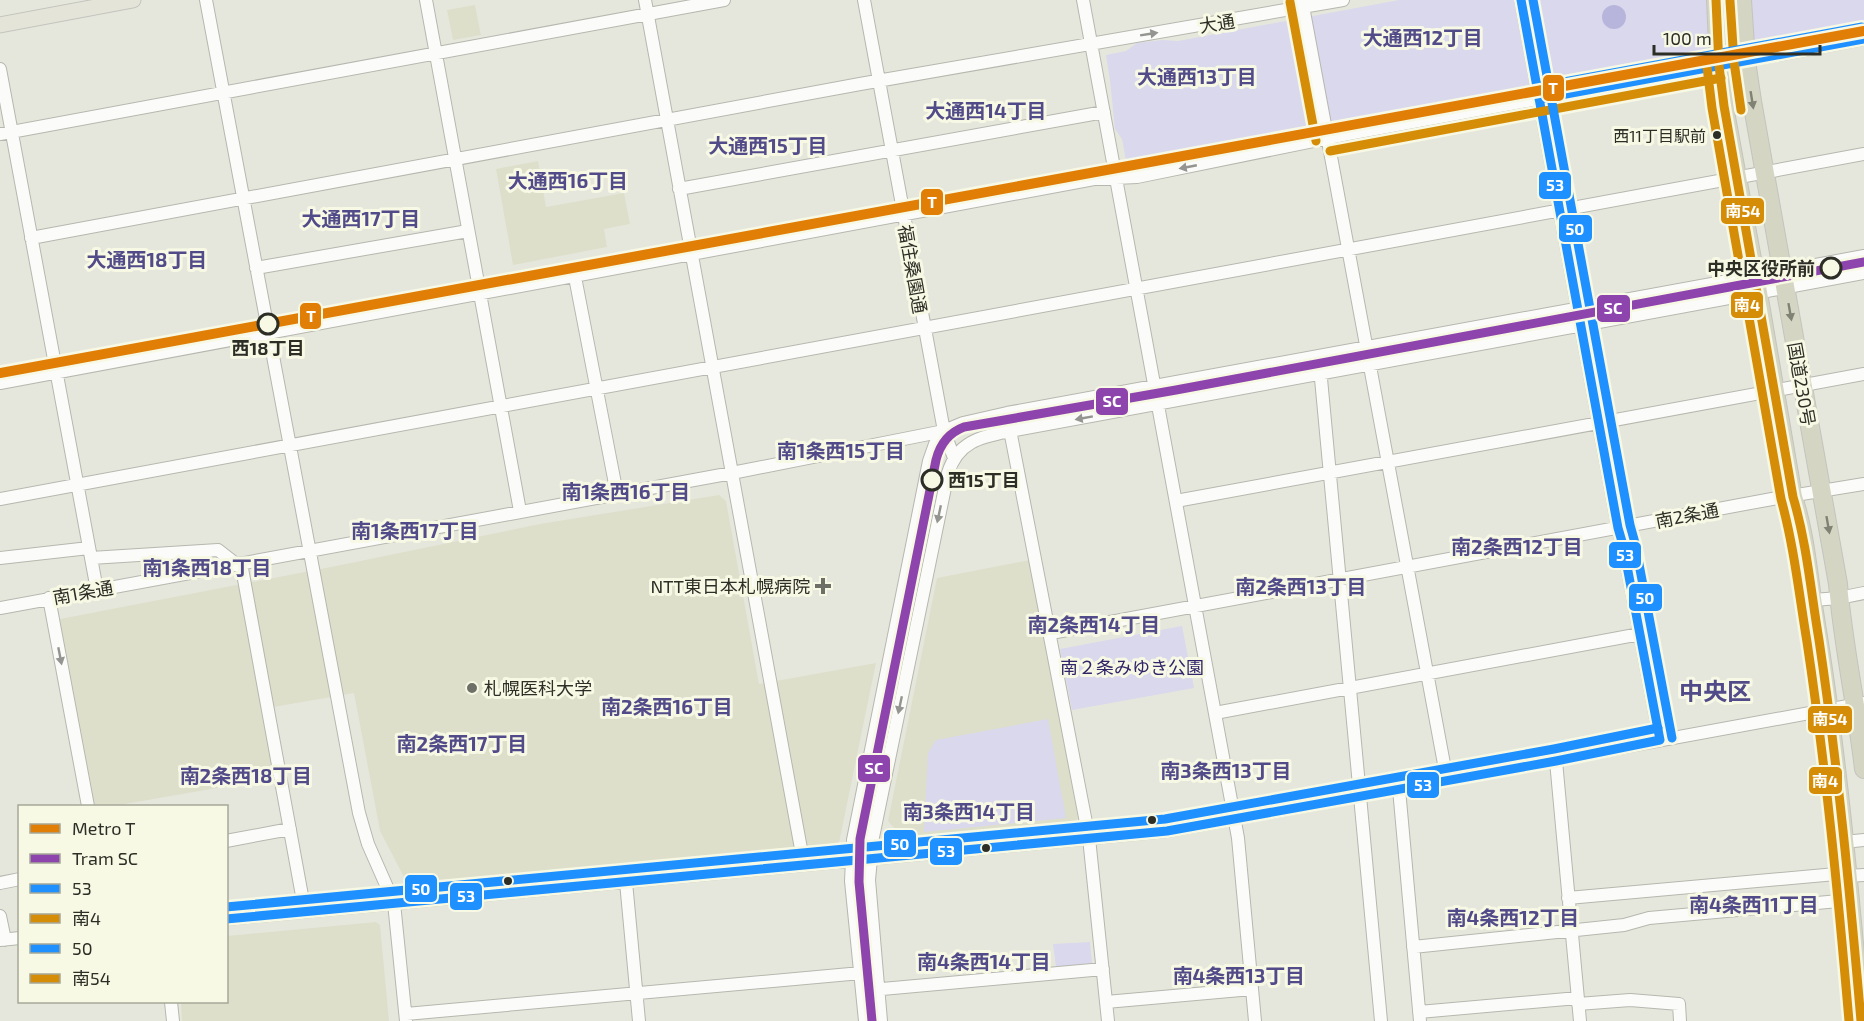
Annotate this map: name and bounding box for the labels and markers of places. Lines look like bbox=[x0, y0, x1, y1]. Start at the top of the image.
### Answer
place label: 西11丁目駅前 bbox=[1613, 126, 1706, 145]
marker: 西11丁目駅前 bbox=[1711, 129, 1723, 141]
place label: 中央区役所前 bbox=[1707, 257, 1815, 279]
marker: 中央区役所前 bbox=[1820, 257, 1842, 279]
marker: 西18丁目 bbox=[257, 313, 279, 335]
place label: 西18丁目 bbox=[232, 337, 305, 359]
marker: 西15丁目 bbox=[921, 469, 943, 491]
place label: 西15丁目 bbox=[948, 469, 1020, 491]
place label: NTT東日本札幌病院 bbox=[650, 575, 810, 597]
marker: NTT東日本札幌病院 bbox=[814, 577, 832, 595]
place label: 札幌医科大学 bbox=[484, 677, 592, 699]
marker: 札幌医科大学 bbox=[465, 681, 479, 695]
unlabelled marker bbox=[1146, 814, 1158, 826]
unlabelled marker bbox=[980, 842, 992, 854]
unlabelled marker bbox=[502, 875, 514, 887]

